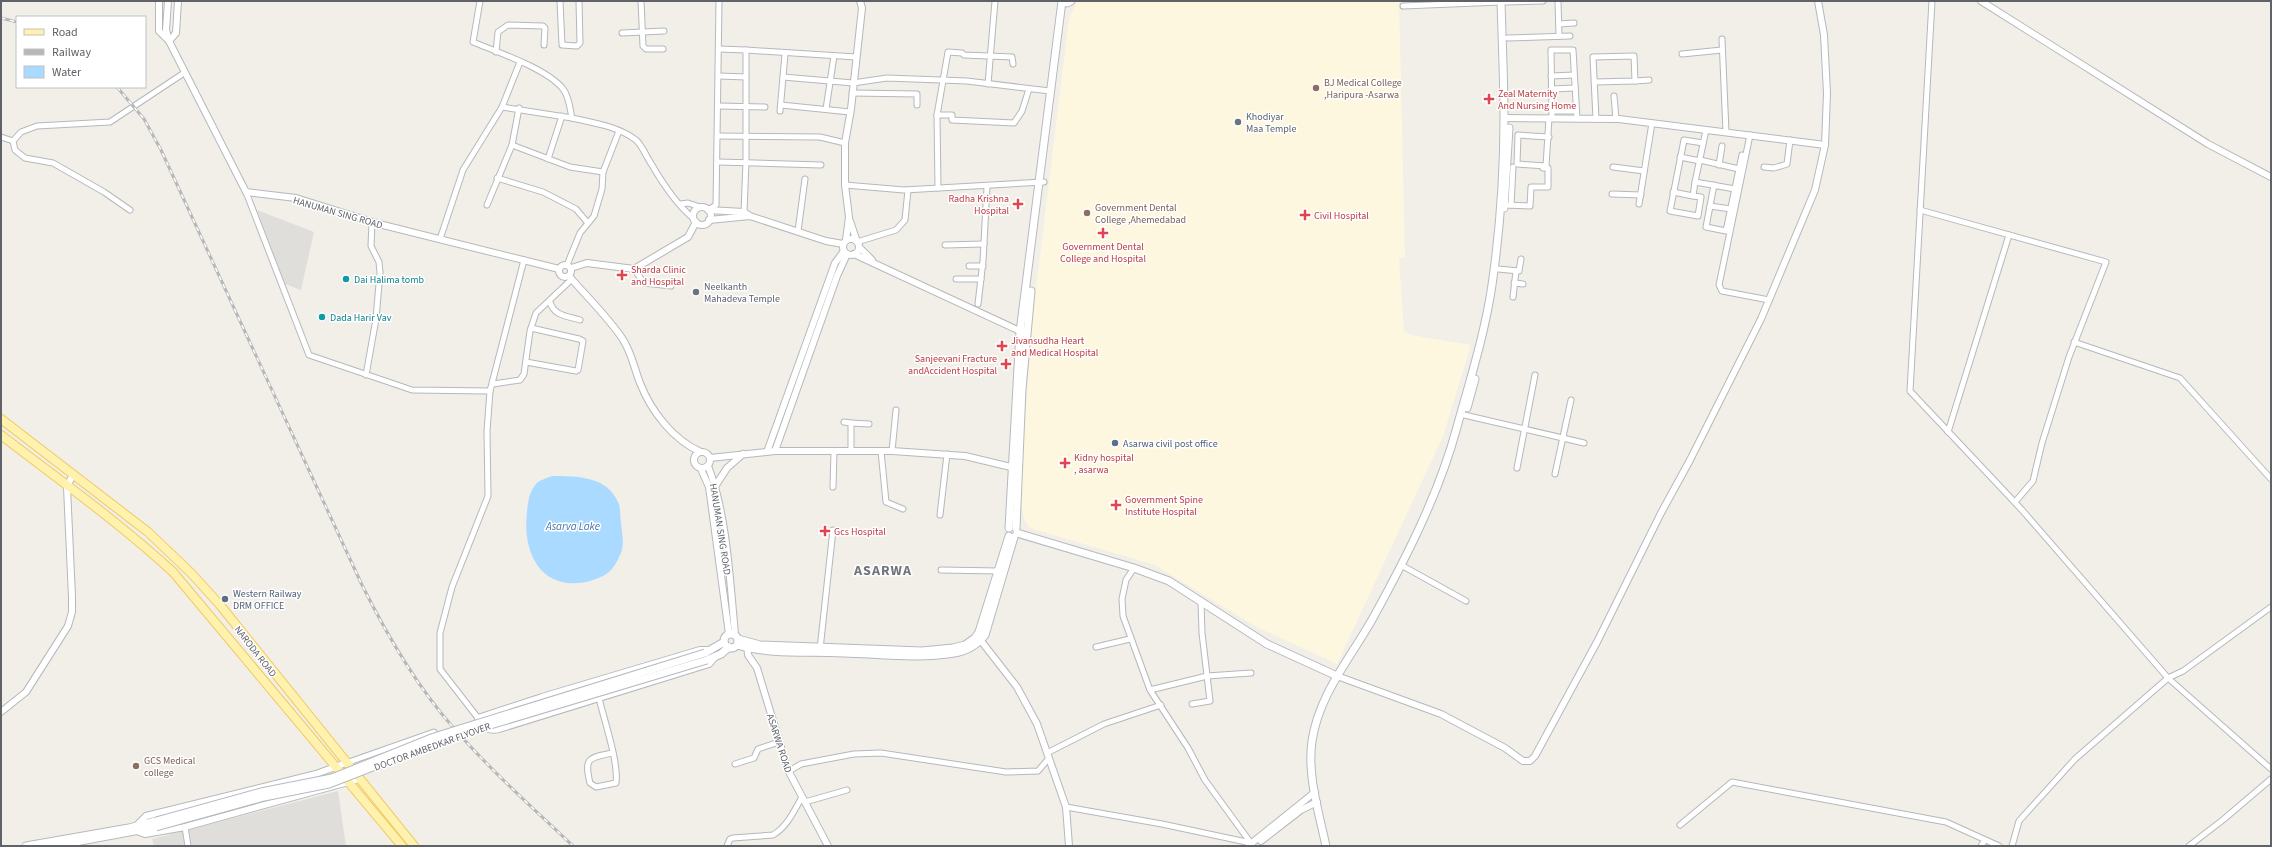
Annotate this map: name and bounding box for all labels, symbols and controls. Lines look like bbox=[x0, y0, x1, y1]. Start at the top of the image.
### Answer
legend bbox=[16, 16, 146, 88]
text: Road bbox=[52, 24, 78, 41]
text: Railway bbox=[52, 44, 91, 61]
text: Water bbox=[52, 64, 82, 81]
place label: BJ Medical College ,Haripura -Asarwa bbox=[1324, 76, 1402, 102]
marker: BJ Medical College ,Haripura -Asarwa bbox=[1311, 83, 1321, 93]
place label: Zeal Maternity And Nursing Home bbox=[1498, 87, 1576, 113]
marker: Zeal Maternity And Nursing Home bbox=[1483, 93, 1495, 105]
place label: Khodiyar Maa Temple bbox=[1246, 110, 1296, 136]
marker: Khodiyar Maa Temple bbox=[1233, 117, 1243, 127]
place label: Radha Krishna Hospital bbox=[948, 192, 1009, 218]
street label: HANUMAN SING ROAD bbox=[291, 193, 384, 232]
marker: Radha Krishna Hospital bbox=[1012, 198, 1024, 210]
place label: Government Dental College ,Ahemedabad bbox=[1095, 201, 1186, 227]
marker: Government Dental College ,Ahemedabad bbox=[1082, 208, 1092, 218]
marker: Civil Hospital bbox=[1299, 209, 1311, 221]
place label: Civil Hospital bbox=[1314, 209, 1369, 223]
marker: Government Dental College and Hospital bbox=[1097, 227, 1109, 239]
place label: Government Dental College and Hospital bbox=[1060, 240, 1146, 266]
place label: Sharda Clinic and Hospital bbox=[631, 263, 686, 289]
marker: Sharda Clinic and Hospital bbox=[616, 269, 628, 281]
place label: Dai Halima tomb bbox=[354, 273, 425, 287]
marker: Dai Halima tomb bbox=[341, 274, 351, 284]
place label: Neelkanth Mahadeva Temple bbox=[704, 280, 780, 306]
marker: Neelkanth Mahadeva Temple bbox=[691, 287, 701, 297]
place label: Dada Harir Vav bbox=[330, 311, 392, 325]
marker: Dada Harir Vav bbox=[317, 312, 327, 322]
place label: Jivansudha Heart and Medical Hospital bbox=[1011, 334, 1099, 360]
marker: Jivansudha Heart and Medical Hospital bbox=[996, 340, 1008, 352]
place label: Sanjeevani Fracture andAccident Hospital bbox=[908, 352, 997, 378]
marker: Sanjeevani Fracture andAccident Hospital bbox=[1000, 358, 1012, 370]
place label: Asarwa civil post office bbox=[1123, 437, 1218, 451]
marker: Asarwa civil post office bbox=[1110, 438, 1120, 448]
place label: Kidny hospital , asarwa bbox=[1074, 451, 1134, 477]
marker: Kidny hospital , asarwa bbox=[1059, 457, 1071, 469]
street label: HANUMAN SING ROAD bbox=[706, 482, 734, 576]
place label: Government Spine Institute Hospital bbox=[1125, 493, 1203, 519]
marker: Government Spine Institute Hospital bbox=[1110, 499, 1122, 511]
water label: Asarva Lake bbox=[545, 519, 600, 534]
marker: Gcs Hospital bbox=[819, 525, 831, 537]
place label: Gcs Hospital bbox=[834, 525, 886, 539]
district label: ASARWA bbox=[853, 561, 912, 581]
place label: Western Railway DRM OFFICE bbox=[233, 587, 302, 613]
marker: Western Railway DRM OFFICE bbox=[220, 594, 230, 604]
street label: NARODA ROAD bbox=[231, 623, 280, 680]
street label: ASARWA ROAD bbox=[763, 712, 795, 775]
street label: DOCTOR AMBEDKAR FLYOVER bbox=[372, 719, 493, 775]
place label: GCS Medical college bbox=[144, 754, 196, 780]
marker: GCS Medical college bbox=[131, 761, 141, 771]

